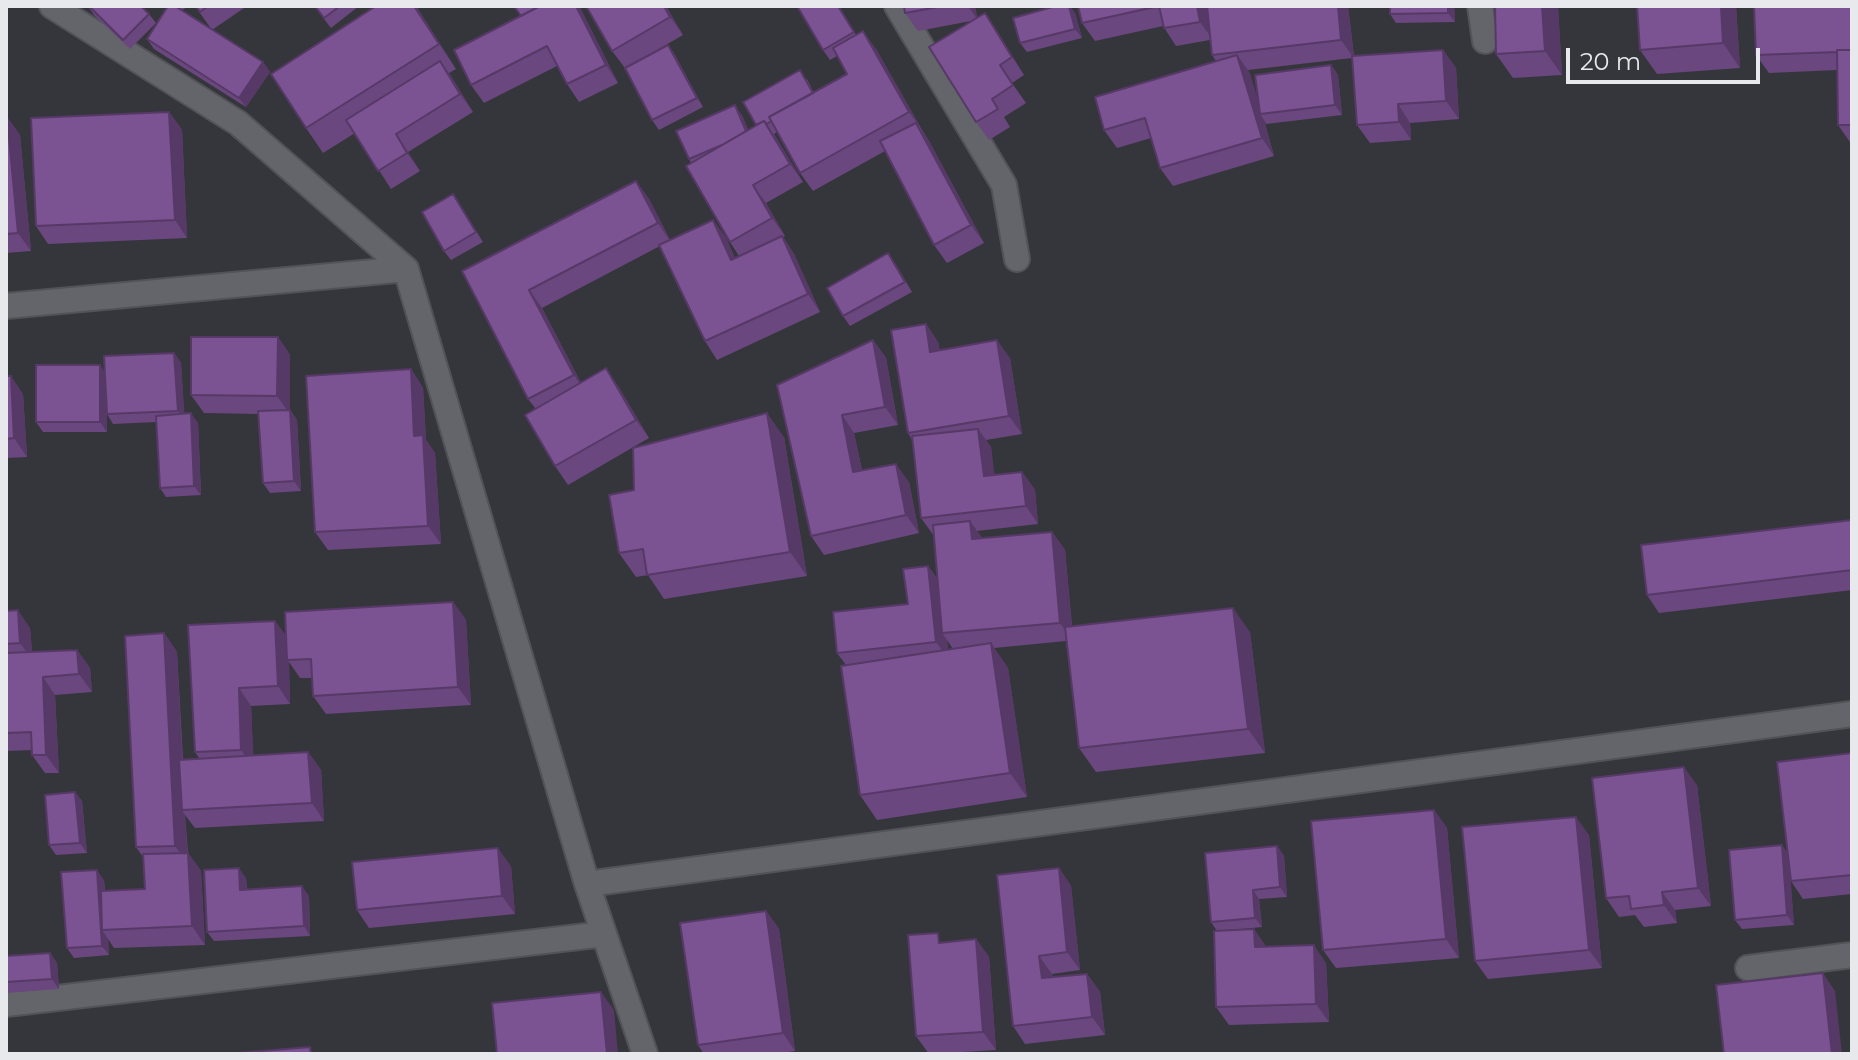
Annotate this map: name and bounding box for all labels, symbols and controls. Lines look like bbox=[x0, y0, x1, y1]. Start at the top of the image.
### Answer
scale bar bbox=[1570, 32, 1764, 82]
text: 20 m bbox=[1580, 47, 1641, 76]

